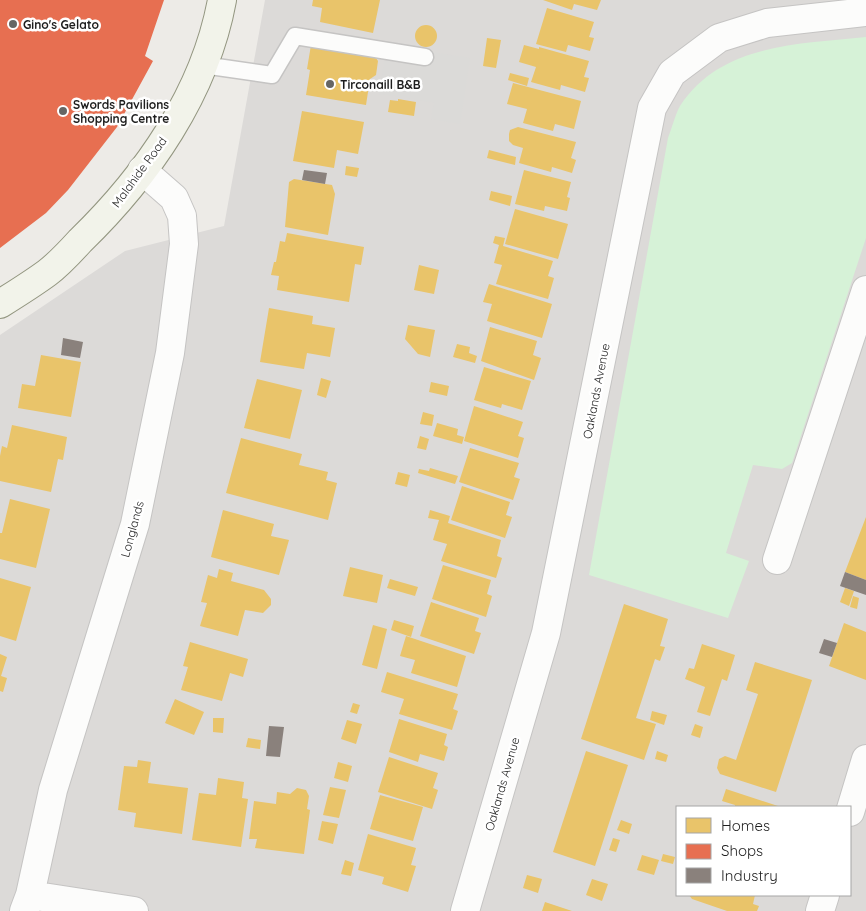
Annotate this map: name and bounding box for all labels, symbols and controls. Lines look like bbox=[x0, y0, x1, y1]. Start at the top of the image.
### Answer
place label: Gino's Gelato bbox=[23, 17, 100, 32]
marker: Gino's Gelato bbox=[7, 18, 19, 30]
place label: Tirconaill B&B bbox=[340, 77, 421, 92]
marker: Tirconaill B&B bbox=[324, 78, 336, 90]
place label: Swords Pavilions Shopping Centre bbox=[73, 97, 169, 126]
marker: Swords Pavilions Shopping Centre bbox=[57, 105, 69, 117]
street label: Malahide Road bbox=[108, 134, 170, 210]
street label: Oaklands Avenue bbox=[579, 342, 613, 440]
street label: Longlands bbox=[117, 499, 147, 559]
street label: Oaklands Avenue bbox=[481, 735, 523, 833]
legend bbox=[676, 806, 851, 896]
text: Homes bbox=[721, 816, 770, 835]
text: Shops bbox=[721, 841, 763, 860]
text: Industry bbox=[721, 866, 778, 885]

